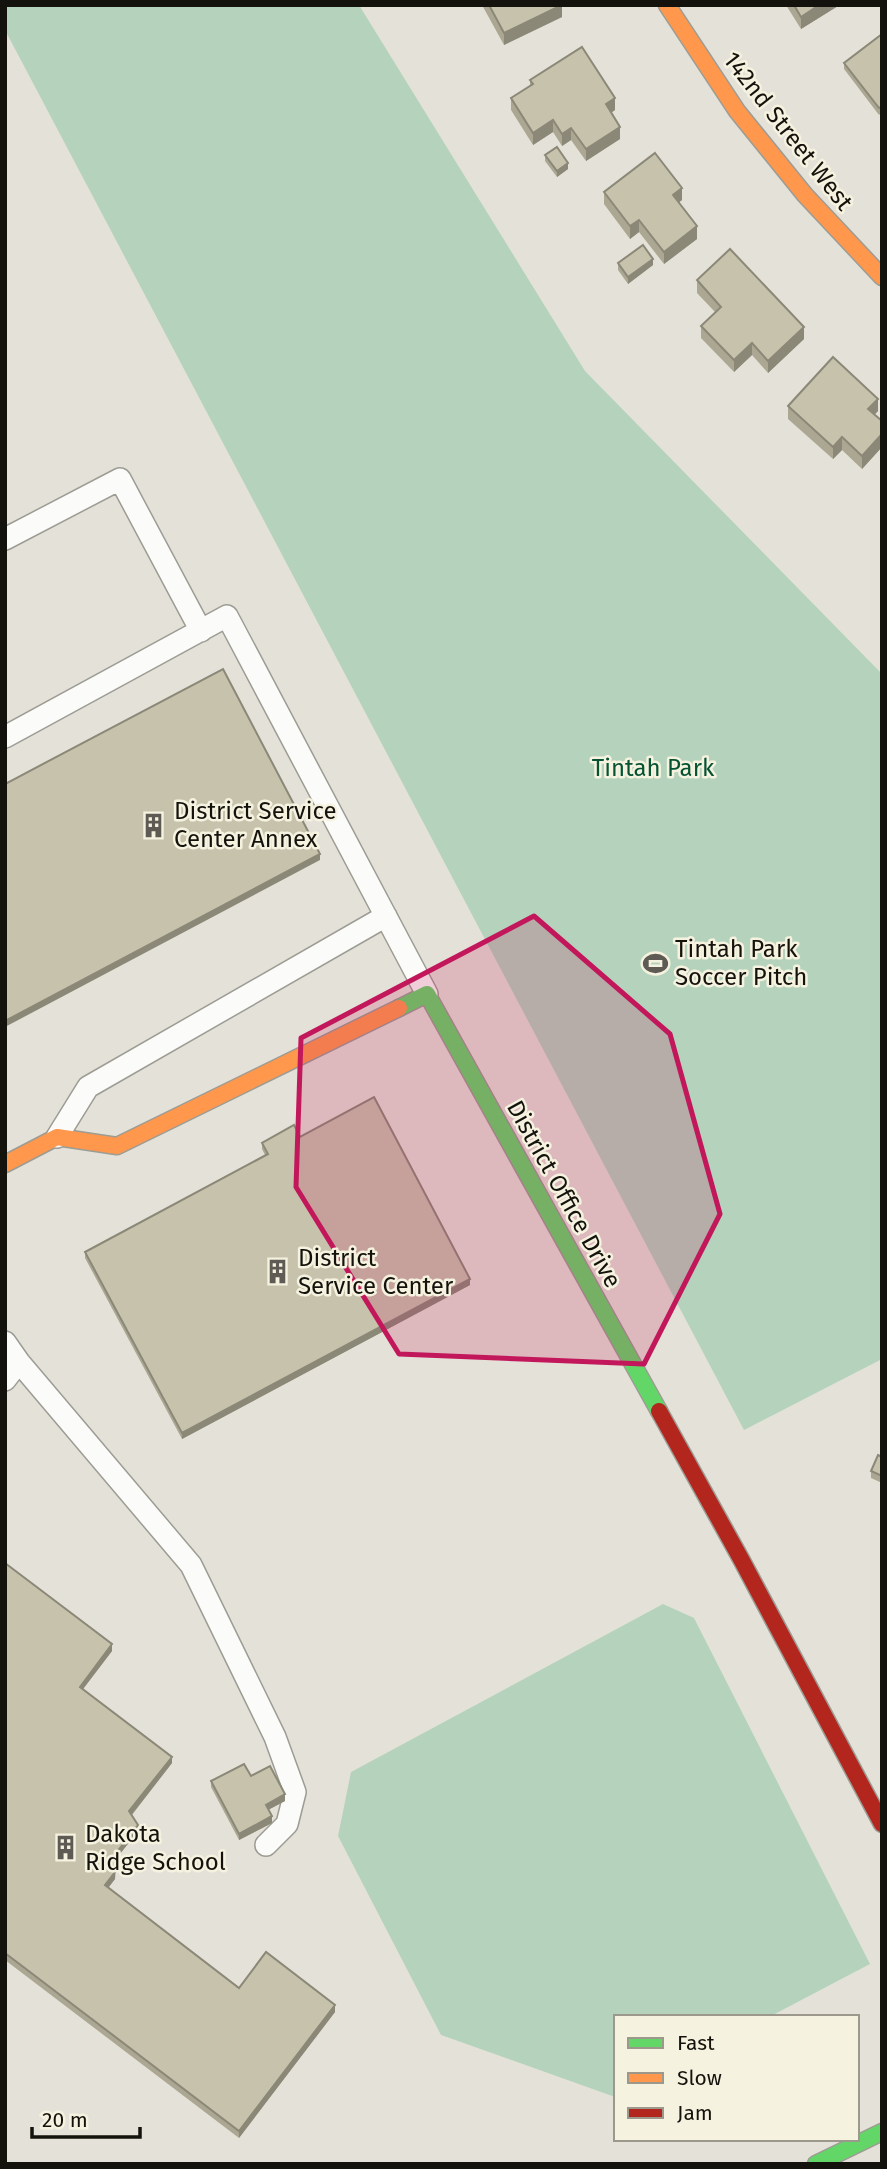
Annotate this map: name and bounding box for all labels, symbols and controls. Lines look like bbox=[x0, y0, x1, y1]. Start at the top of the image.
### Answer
street label: 142nd Street West bbox=[717, 46, 859, 216]
park label: Tintah Park bbox=[592, 754, 715, 782]
place label: District Service Center Annex bbox=[174, 797, 337, 853]
building icon: District Service Center Annex bbox=[140, 811, 168, 839]
place label: Tintah Park Soccer Pitch bbox=[675, 935, 807, 991]
sports icon: Tintah Park Soccer Pitch bbox=[641, 949, 669, 977]
street label: District Office Drive bbox=[501, 1095, 627, 1293]
place label: District Service Center bbox=[298, 1244, 454, 1300]
building icon: District Service Center bbox=[264, 1258, 292, 1286]
place label: Dakota Ridge School bbox=[85, 1820, 226, 1876]
building icon: Dakota Ridge School bbox=[51, 1834, 79, 1862]
legend bbox=[614, 2015, 859, 2141]
text: Fast bbox=[677, 2030, 715, 2056]
text: Slow bbox=[677, 2065, 722, 2091]
scale bar bbox=[32, 2096, 140, 2140]
text: Jam bbox=[677, 2100, 713, 2126]
text: 20 m bbox=[42, 2107, 88, 2133]

